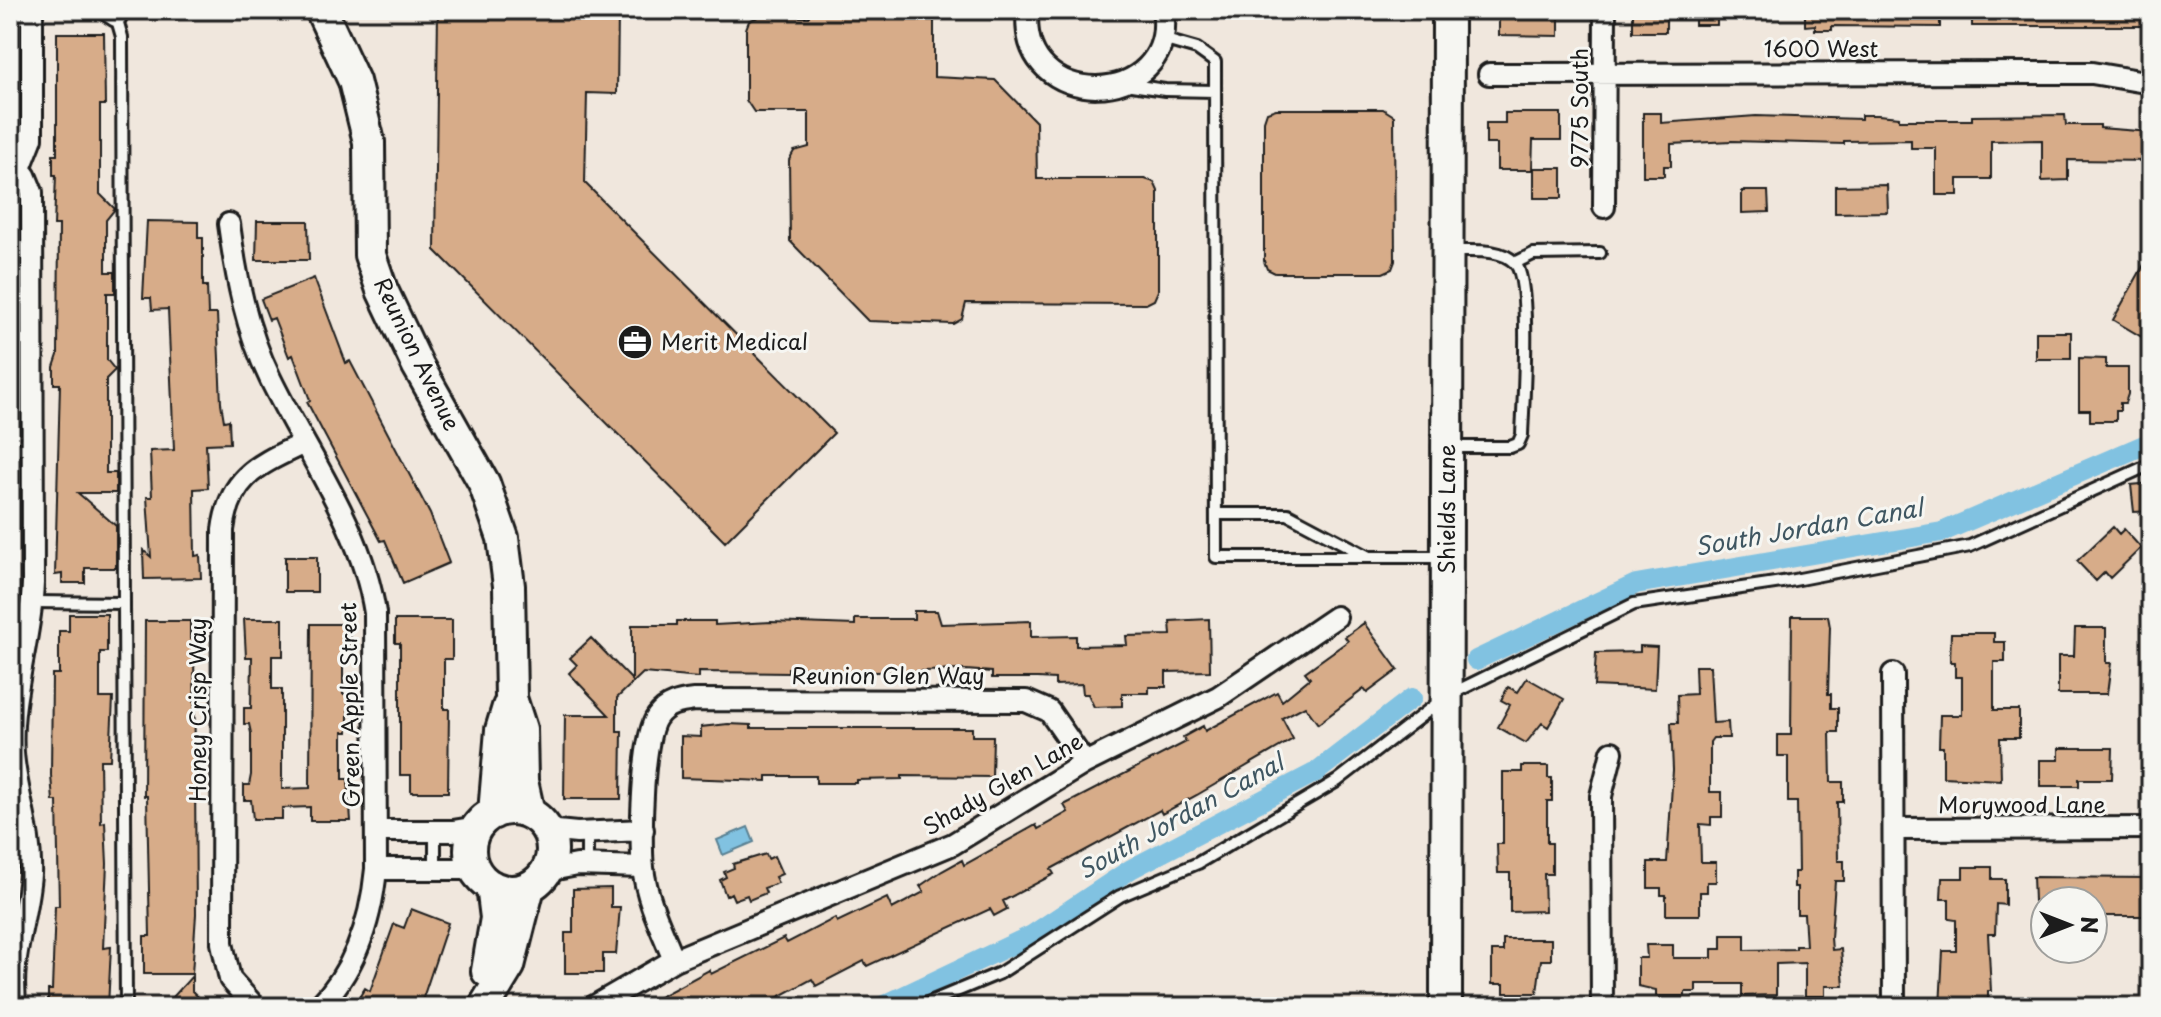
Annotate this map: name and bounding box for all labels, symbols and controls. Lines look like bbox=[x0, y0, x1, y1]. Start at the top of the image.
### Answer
street label: 1600 West bbox=[1764, 31, 1878, 64]
street label: 9775 South bbox=[1562, 48, 1595, 168]
street label: Reunion Avenue bbox=[367, 271, 470, 436]
office icon: Merit Medical bbox=[616, 323, 654, 361]
place label: Merit Medical bbox=[661, 324, 808, 357]
street label: Shields Lane bbox=[1429, 444, 1462, 574]
water label: South Jordan Canal bbox=[1692, 488, 1929, 564]
street label: Green Apple Street bbox=[330, 602, 367, 808]
street label: Honey Crisp Way bbox=[180, 618, 213, 802]
street label: Reunion Glen Way bbox=[791, 658, 985, 691]
street label: Shady Glen Lane bbox=[916, 723, 1088, 842]
water label: South Jordan Canal bbox=[1071, 742, 1292, 887]
street label: Morywood Lane bbox=[1938, 787, 2106, 820]
north arrow bbox=[2029, 885, 2109, 965]
text: N bbox=[2074, 916, 2107, 934]

